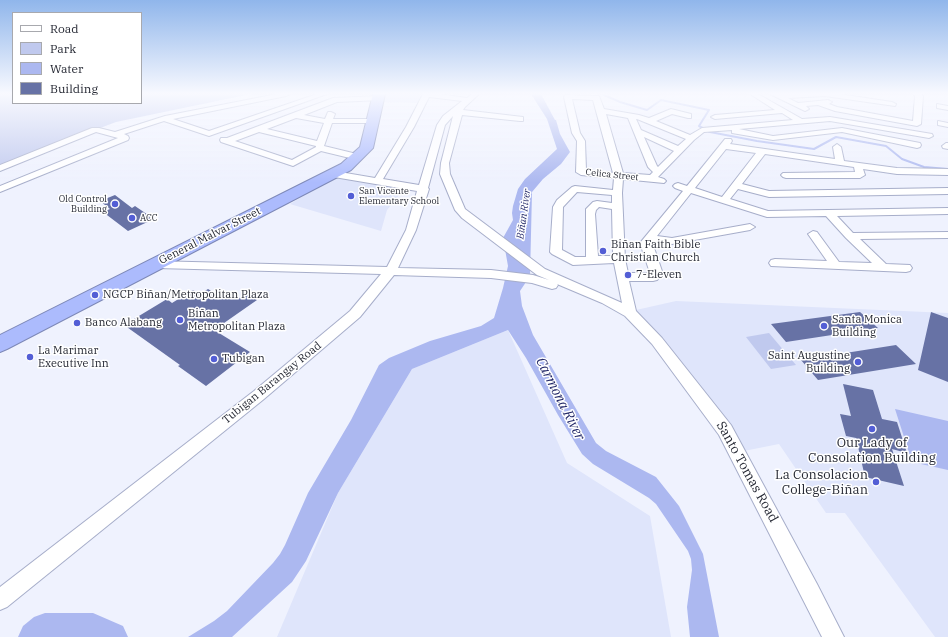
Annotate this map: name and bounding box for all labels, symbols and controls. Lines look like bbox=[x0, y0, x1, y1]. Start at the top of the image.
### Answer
legend bbox=[12, 12, 142, 104]
text: Road bbox=[50, 21, 79, 36]
text: Park bbox=[50, 41, 76, 56]
text: Water bbox=[50, 61, 83, 76]
text: Building bbox=[50, 81, 98, 96]
street label: Celica Street bbox=[585, 167, 639, 183]
place label: San Vicente Elementary School bbox=[359, 186, 439, 207]
water label: Biñan River bbox=[515, 188, 533, 240]
marker: San Vicente Elementary School bbox=[346, 191, 356, 201]
place label: Old Control Building bbox=[59, 194, 107, 215]
marker: Old Control Building bbox=[110, 199, 120, 209]
street label: General Malvar Street bbox=[157, 205, 263, 267]
marker: ACC bbox=[127, 213, 137, 223]
place label: ACC bbox=[140, 213, 158, 223]
place label: Biñan Faith Bible Christian Church bbox=[611, 238, 700, 264]
marker: Biñan Faith Bible Christian Church bbox=[598, 246, 608, 256]
place label: 7-Eleven bbox=[636, 268, 682, 282]
marker: 7-Eleven bbox=[623, 270, 633, 280]
place label: NGCP Biñan/Metropolitan Plaza bbox=[103, 288, 269, 302]
marker: NGCP Biñan/Metropolitan Plaza bbox=[90, 290, 100, 300]
place label: Biñan Metropolitan Plaza bbox=[188, 307, 286, 333]
place label: Santa Monica Building bbox=[832, 313, 902, 339]
marker: Biñan Metropolitan Plaza bbox=[175, 315, 185, 325]
place label: Banco Alabang bbox=[85, 316, 162, 330]
marker: Banco Alabang bbox=[72, 318, 82, 328]
marker: Santa Monica Building bbox=[819, 321, 829, 331]
street label: Tubigan Barangay Road bbox=[220, 339, 324, 427]
place label: La Marimar Executive Inn bbox=[38, 344, 109, 370]
place label: Saint Augustine Building bbox=[768, 349, 850, 375]
marker: La Marimar Executive Inn bbox=[25, 352, 35, 362]
place label: Tubigan bbox=[222, 352, 265, 366]
marker: Tubigan bbox=[209, 354, 219, 364]
water label: Carmona River bbox=[532, 355, 588, 443]
marker: Saint Augustine Building bbox=[853, 357, 863, 367]
street label: Santo Tomas Road bbox=[713, 419, 781, 525]
marker: Our Lady of Consolation Building bbox=[867, 424, 877, 434]
place label: Our Lady of Consolation Building bbox=[808, 435, 936, 466]
place label: La Consolacion College-Biñan bbox=[775, 467, 868, 498]
marker: La Consolacion College-Biñan bbox=[871, 477, 881, 487]

